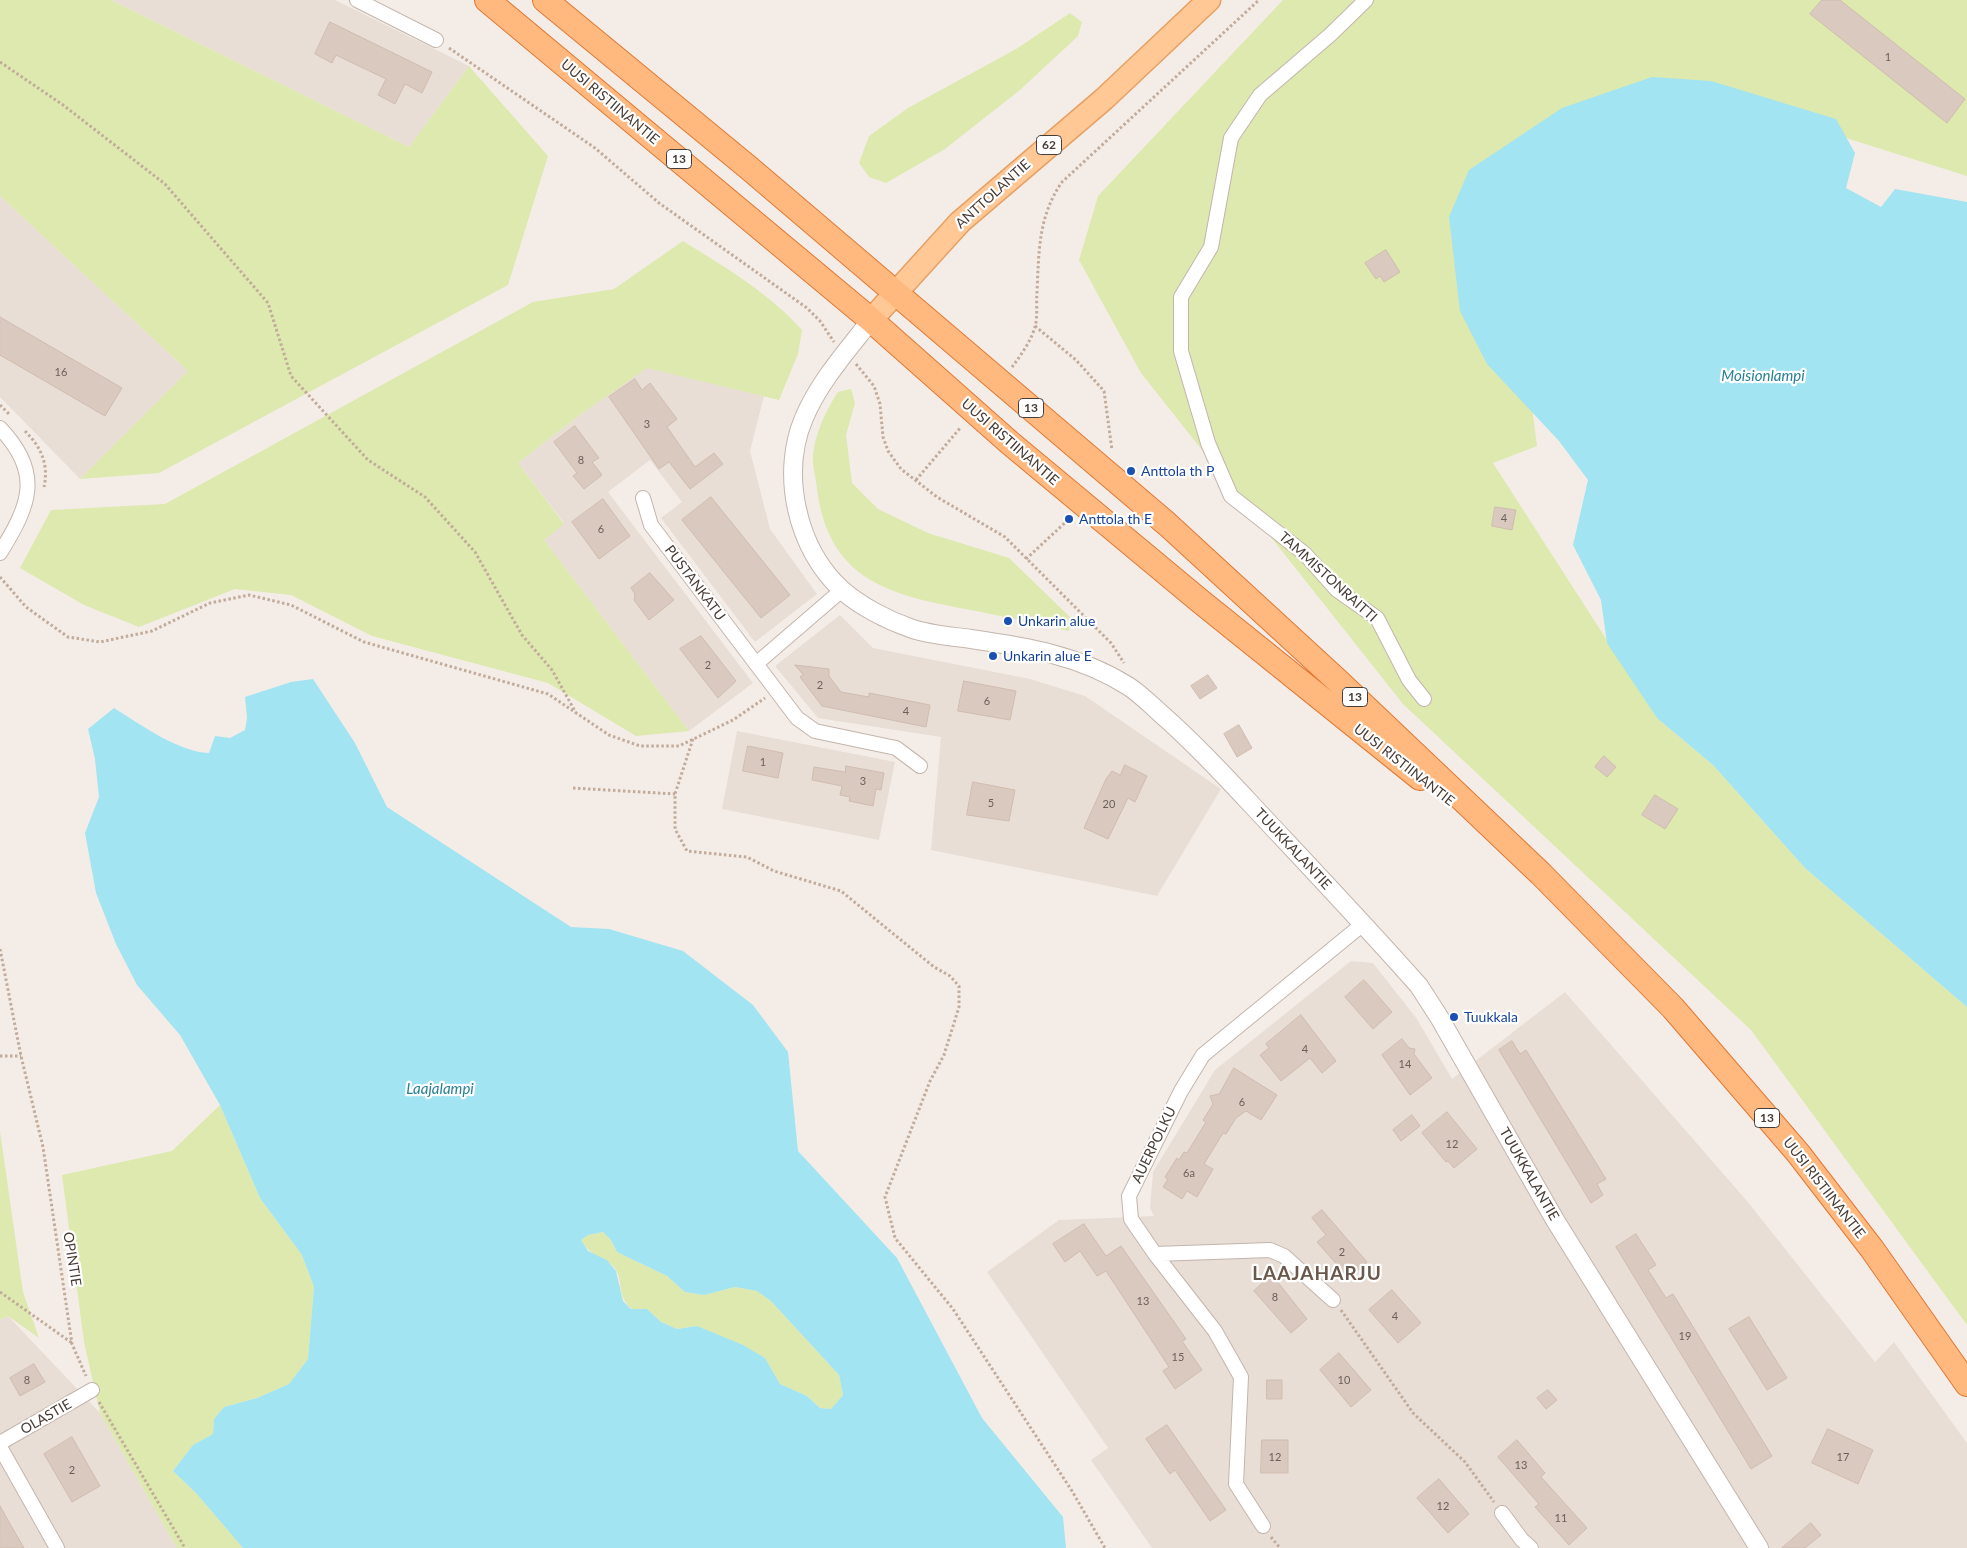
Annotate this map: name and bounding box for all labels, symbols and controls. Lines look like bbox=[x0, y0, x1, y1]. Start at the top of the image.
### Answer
house number: 1 bbox=[1885, 50, 1891, 64]
street label: UUSI RISTIINANTIE bbox=[557, 56, 663, 148]
road number: 62 bbox=[1036, 136, 1062, 154]
road number: 13 bbox=[666, 150, 692, 168]
street label: ANTTOLANTIE bbox=[952, 156, 1034, 232]
house number: 16 bbox=[55, 365, 67, 379]
water label: Moisionlampi bbox=[1721, 367, 1805, 385]
street label: UUSI RISTIINANTIE bbox=[958, 395, 1062, 489]
road number: 13 bbox=[1018, 398, 1044, 418]
house number: 3 bbox=[644, 417, 650, 431]
house number: 8 bbox=[578, 453, 584, 467]
place label: Anttola th P bbox=[1141, 463, 1214, 479]
marker: Anttola th P bbox=[1125, 465, 1137, 477]
place label: Anttola th E bbox=[1079, 511, 1152, 527]
house number: 4 bbox=[1501, 511, 1507, 525]
marker: Anttola th E bbox=[1063, 513, 1075, 525]
house number: 6 bbox=[598, 522, 604, 536]
street label: TAMMISTONRAITTI bbox=[1275, 528, 1381, 626]
street label: PUSTANKATU bbox=[661, 542, 729, 624]
place label: Unkarin alue bbox=[1018, 613, 1095, 629]
marker: Unkarin alue bbox=[1002, 615, 1014, 627]
place label: Unkarin alue E bbox=[1003, 648, 1092, 664]
marker: Unkarin alue E bbox=[987, 650, 999, 662]
house number: 2 bbox=[705, 658, 711, 672]
house number: 2 bbox=[817, 678, 823, 692]
road number: 13 bbox=[1342, 688, 1368, 706]
house number: 6 bbox=[984, 694, 990, 708]
house number: 4 bbox=[903, 704, 909, 718]
street label: UUSI RISTIINANTIE bbox=[1350, 720, 1458, 810]
house number: 1 bbox=[760, 755, 766, 769]
house number: 3 bbox=[860, 774, 866, 788]
house number: 5 bbox=[988, 796, 994, 810]
house number: 20 bbox=[1103, 797, 1115, 811]
street label: TUUKKALANTIE bbox=[1251, 805, 1335, 893]
place label: Tuukkala bbox=[1464, 1009, 1518, 1025]
marker: Tuukkala bbox=[1448, 1011, 1460, 1023]
house number: 4 bbox=[1302, 1042, 1308, 1056]
house number: 14 bbox=[1399, 1057, 1411, 1071]
water label: Laajalampi bbox=[406, 1080, 474, 1098]
house number: 6 bbox=[1239, 1095, 1245, 1109]
street label: AUERPOLKU bbox=[1128, 1104, 1180, 1186]
road number: 13 bbox=[1754, 1108, 1780, 1128]
street label: TUUKKALANTIE bbox=[1496, 1125, 1562, 1223]
street label: UUSI RISTIINANTIE bbox=[1779, 1134, 1869, 1242]
house number: 12 bbox=[1446, 1137, 1458, 1151]
house number: 6a bbox=[1183, 1166, 1195, 1180]
street label: OPINTIE bbox=[59, 1231, 85, 1287]
house number: 2 bbox=[1339, 1245, 1345, 1259]
district label: LAAJAHARJU bbox=[1251, 1263, 1383, 1285]
house number: 8 bbox=[1272, 1290, 1278, 1304]
house number: 13 bbox=[1137, 1294, 1149, 1308]
house number: 4 bbox=[1392, 1309, 1398, 1323]
house number: 19 bbox=[1679, 1329, 1691, 1343]
house number: 15 bbox=[1172, 1350, 1184, 1364]
house number: 8 bbox=[24, 1373, 30, 1387]
house number: 10 bbox=[1338, 1373, 1350, 1387]
street label: OLASTIE bbox=[18, 1396, 74, 1438]
house number: 12 bbox=[1269, 1450, 1281, 1464]
house number: 17 bbox=[1837, 1450, 1849, 1464]
house number: 13 bbox=[1515, 1458, 1527, 1472]
house number: 2 bbox=[69, 1463, 75, 1477]
house number: 12 bbox=[1437, 1499, 1449, 1513]
house number: 11 bbox=[1555, 1511, 1567, 1525]

